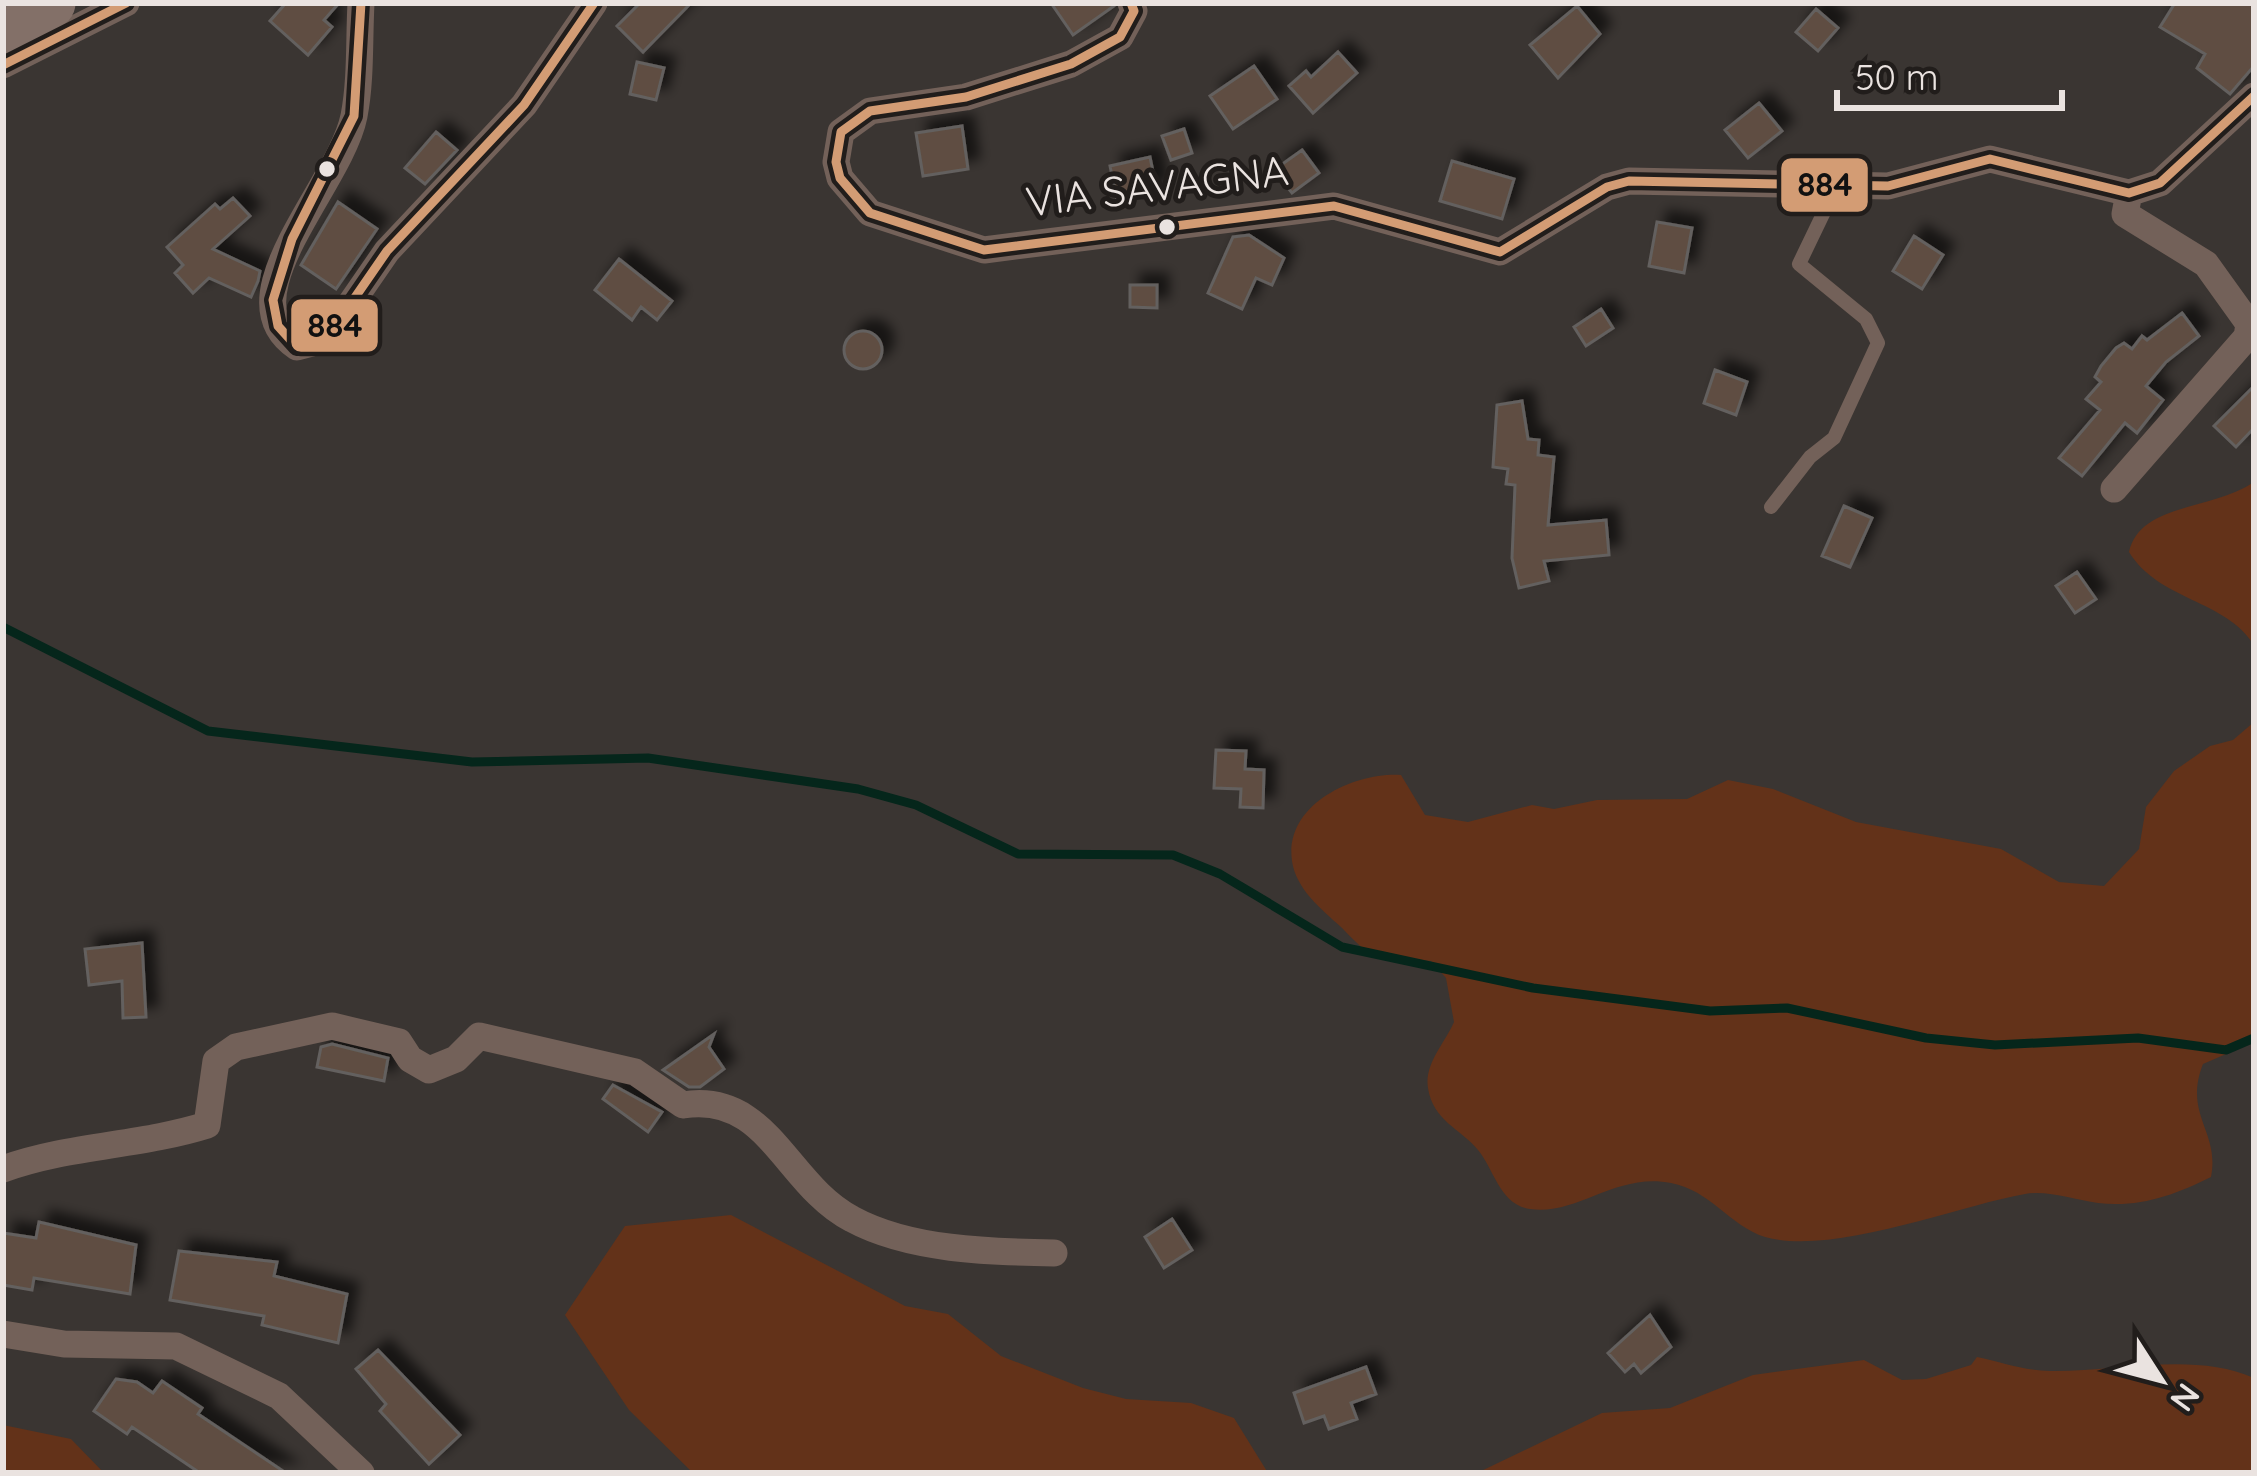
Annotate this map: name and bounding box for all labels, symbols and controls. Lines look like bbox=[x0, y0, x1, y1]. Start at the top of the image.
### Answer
scale bar bbox=[1837, 36, 2062, 110]
text: 50 m bbox=[1855, 54, 1939, 99]
street label: VIA SAVAGNA bbox=[1022, 143, 1291, 228]
line badge: 884 bbox=[1779, 156, 1870, 214]
unlabelled marker bbox=[316, 158, 338, 180]
text: 884 bbox=[1797, 163, 1853, 204]
unlabelled marker bbox=[1156, 216, 1178, 238]
line badge: 884 bbox=[289, 297, 380, 354]
text: 884 bbox=[307, 304, 363, 345]
north arrow bbox=[2101, 1320, 2221, 1440]
text: N bbox=[2162, 1376, 2209, 1420]

